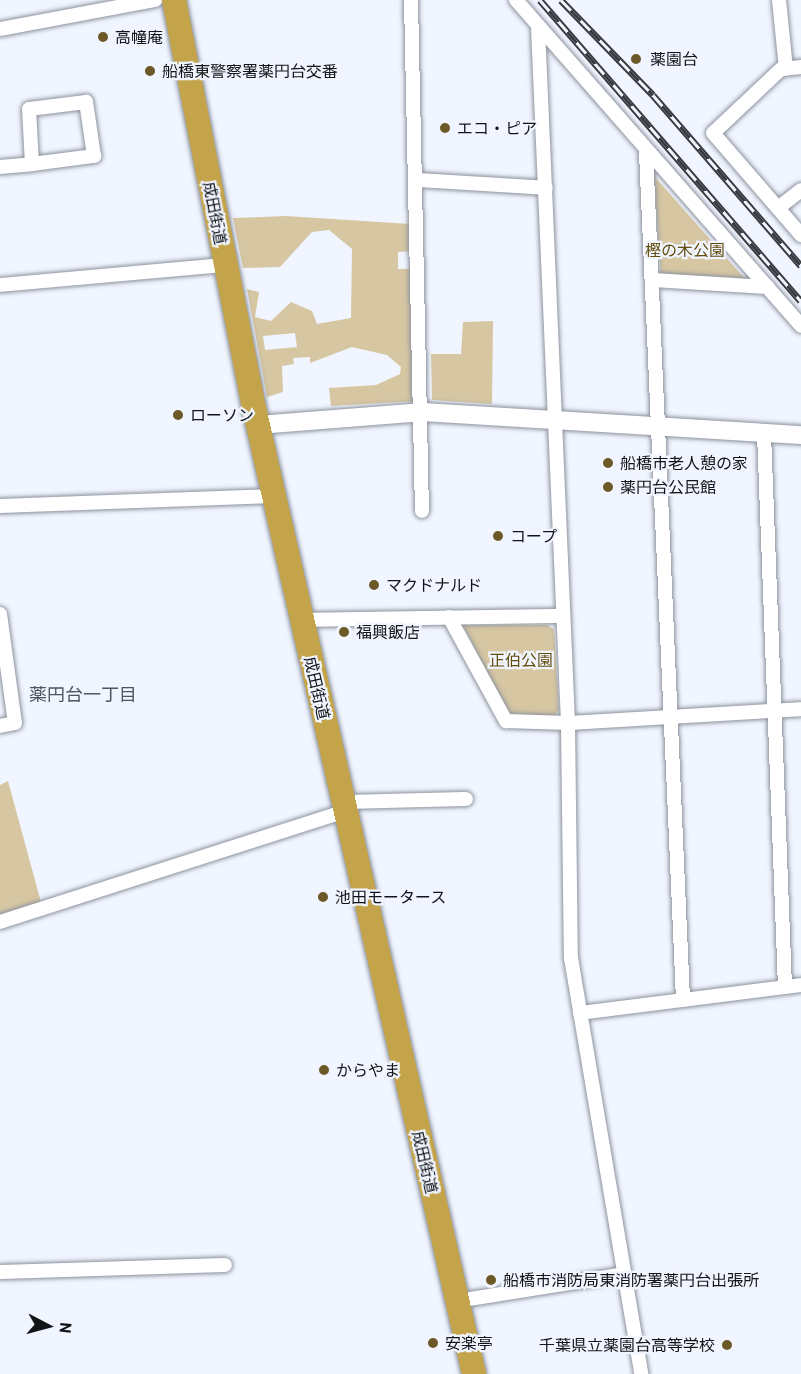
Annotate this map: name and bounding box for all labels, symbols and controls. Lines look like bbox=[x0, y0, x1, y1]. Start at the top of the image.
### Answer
place label: 高幢庵 bbox=[115, 27, 163, 47]
marker: 高幢庵 bbox=[96, 30, 110, 44]
place label: 薬園台 bbox=[650, 49, 698, 69]
marker: 薬園台 bbox=[627, 50, 645, 68]
place label: 船橋東警察署薬円台交番 bbox=[162, 61, 338, 81]
marker: 船橋東警察署薬円台交番 bbox=[143, 64, 157, 78]
place label: エコ・ピア bbox=[457, 118, 537, 138]
marker: エコ・ピア bbox=[438, 121, 452, 135]
street label: 成田街道 bbox=[199, 180, 231, 246]
park label: 樫の木公園 bbox=[645, 240, 725, 260]
place label: ローソン bbox=[190, 405, 254, 425]
marker: ローソン bbox=[171, 408, 185, 422]
place label: 船橋市老人憩の家 bbox=[620, 453, 748, 473]
marker: 船橋市老人憩の家 bbox=[601, 456, 615, 470]
place label: 薬円台公民館 bbox=[620, 477, 716, 497]
marker: 薬円台公民館 bbox=[601, 480, 615, 494]
place label: コープ bbox=[510, 526, 558, 546]
marker: コープ bbox=[491, 529, 505, 543]
place label: マクドナルド bbox=[386, 575, 482, 595]
marker: マクドナルド bbox=[367, 578, 381, 592]
place label: 福興飯店 bbox=[356, 622, 420, 642]
marker: 福興飯店 bbox=[337, 625, 351, 639]
park label: 正伯公園 bbox=[489, 650, 553, 670]
street label: 成田街道 bbox=[300, 655, 334, 721]
district label: 薬円台一丁目 bbox=[29, 683, 137, 705]
place label: 池田モータース bbox=[335, 887, 447, 907]
marker: 池田モータース bbox=[316, 890, 330, 904]
place label: からやま bbox=[336, 1060, 400, 1080]
marker: からやま bbox=[317, 1063, 331, 1077]
street label: 成田街道 bbox=[408, 1129, 442, 1195]
place label: 船橋市消防局東消防署薬円台出張所 bbox=[503, 1270, 759, 1290]
marker: 船橋市消防局東消防署薬円台出張所 bbox=[484, 1273, 498, 1287]
north arrow bbox=[18, 1296, 78, 1356]
text: N bbox=[56, 1322, 76, 1334]
place label: 安楽亭 bbox=[445, 1333, 493, 1353]
place label: 千葉県立薬園台高等学校 bbox=[539, 1335, 715, 1355]
marker: 安楽亭 bbox=[426, 1336, 440, 1350]
marker: 千葉県立薬園台高等学校 bbox=[720, 1338, 734, 1352]

